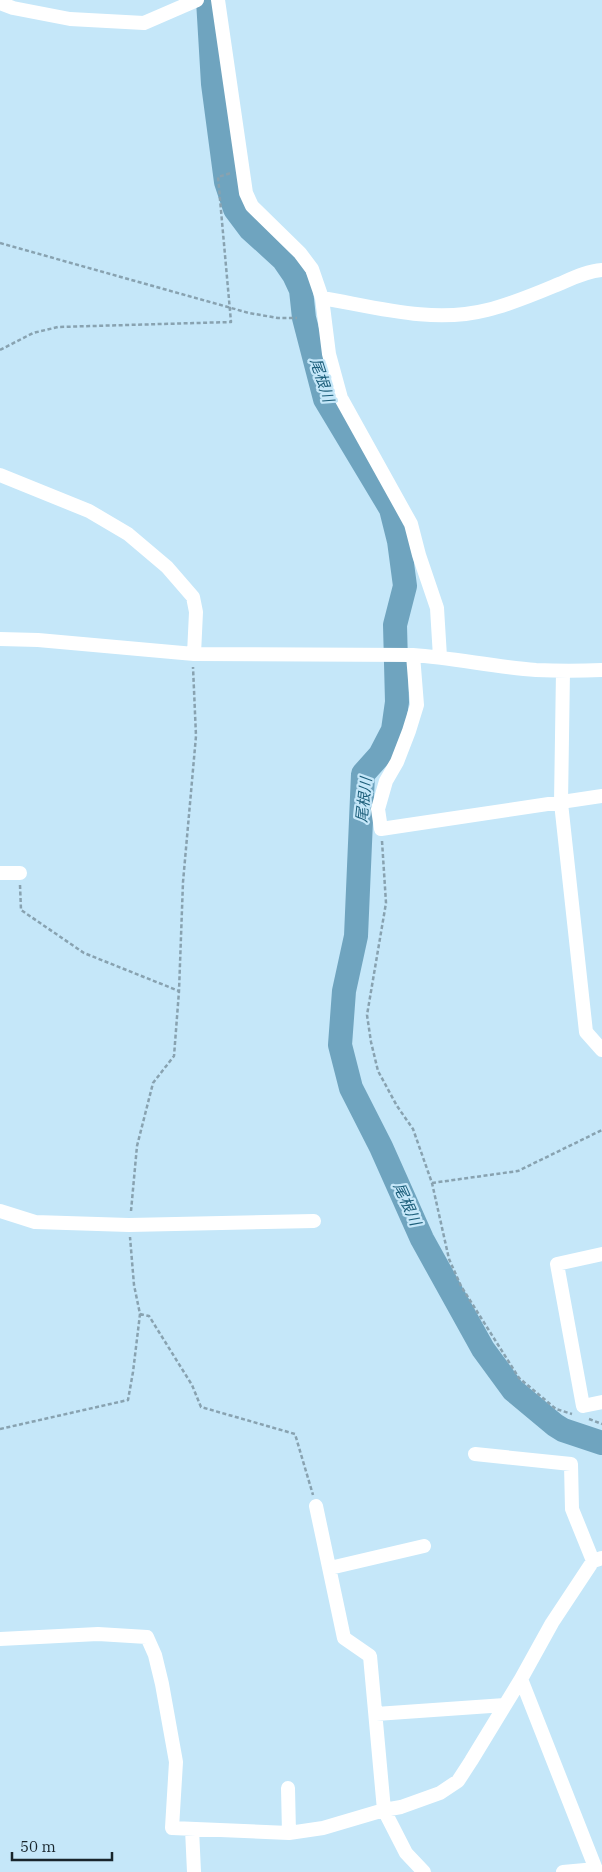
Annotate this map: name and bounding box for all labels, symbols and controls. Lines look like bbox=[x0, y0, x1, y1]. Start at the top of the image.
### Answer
water label: 尾根川 bbox=[306, 356, 339, 406]
water label: 尾根川 bbox=[352, 775, 376, 823]
water label: 尾根川 bbox=[390, 1179, 426, 1230]
scale bar bbox=[12, 1830, 112, 1862]
text: 50 m bbox=[20, 1837, 56, 1856]

